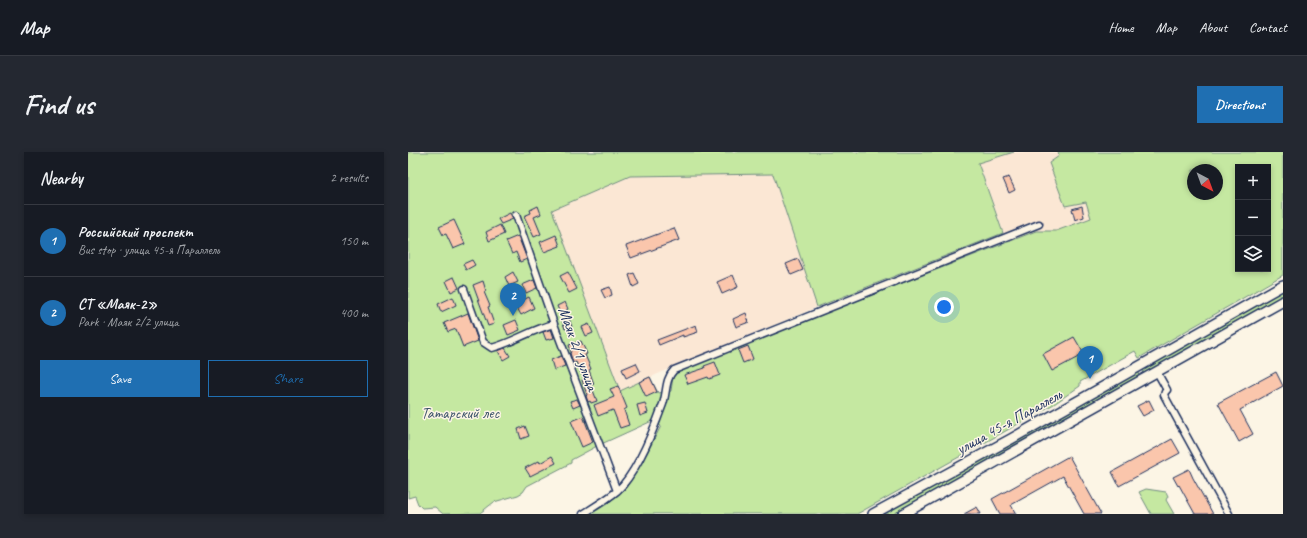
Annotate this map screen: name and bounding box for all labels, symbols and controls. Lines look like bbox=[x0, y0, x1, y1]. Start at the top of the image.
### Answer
text: Map bbox=[20, 16, 50, 40]
text: Home bbox=[1108, 19, 1134, 36]
text: Map bbox=[1156, 19, 1177, 36]
text: About bbox=[1199, 19, 1227, 36]
text: Contact bbox=[1249, 19, 1287, 36]
button: Directions bbox=[1197, 86, 1283, 123]
text: Find us bbox=[24, 87, 94, 122]
north arrow bbox=[1187, 164, 1223, 200]
map controls bbox=[1235, 164, 1271, 272]
button: + bbox=[1235, 164, 1271, 200]
text: Nearby bbox=[40, 168, 83, 189]
text: 2 results bbox=[330, 170, 368, 186]
button: − bbox=[1235, 200, 1271, 236]
text: Российский проспект bbox=[78, 223, 193, 242]
text: 1 bbox=[50, 233, 56, 249]
text: 150 m bbox=[340, 233, 368, 249]
button: layers bbox=[1235, 236, 1271, 272]
text: Bus stop · улица 45-я Параллель bbox=[78, 242, 220, 258]
pin: 2 bbox=[500, 283, 526, 316]
text: СТ «Маяк-2» bbox=[78, 295, 157, 314]
your location bbox=[934, 297, 954, 317]
street label: Маяк 2/1 улица bbox=[554, 304, 603, 395]
text: 2 bbox=[50, 305, 56, 321]
text: 400 m bbox=[340, 305, 368, 321]
text: Park · Маяк 2/2 улица bbox=[78, 314, 178, 330]
pin: 1 bbox=[1077, 346, 1103, 379]
button: Save bbox=[40, 360, 200, 397]
button: Share bbox=[208, 360, 368, 397]
street label: улица 45-я Параллель bbox=[952, 384, 1067, 460]
park label: Татарский лес bbox=[421, 403, 500, 423]

